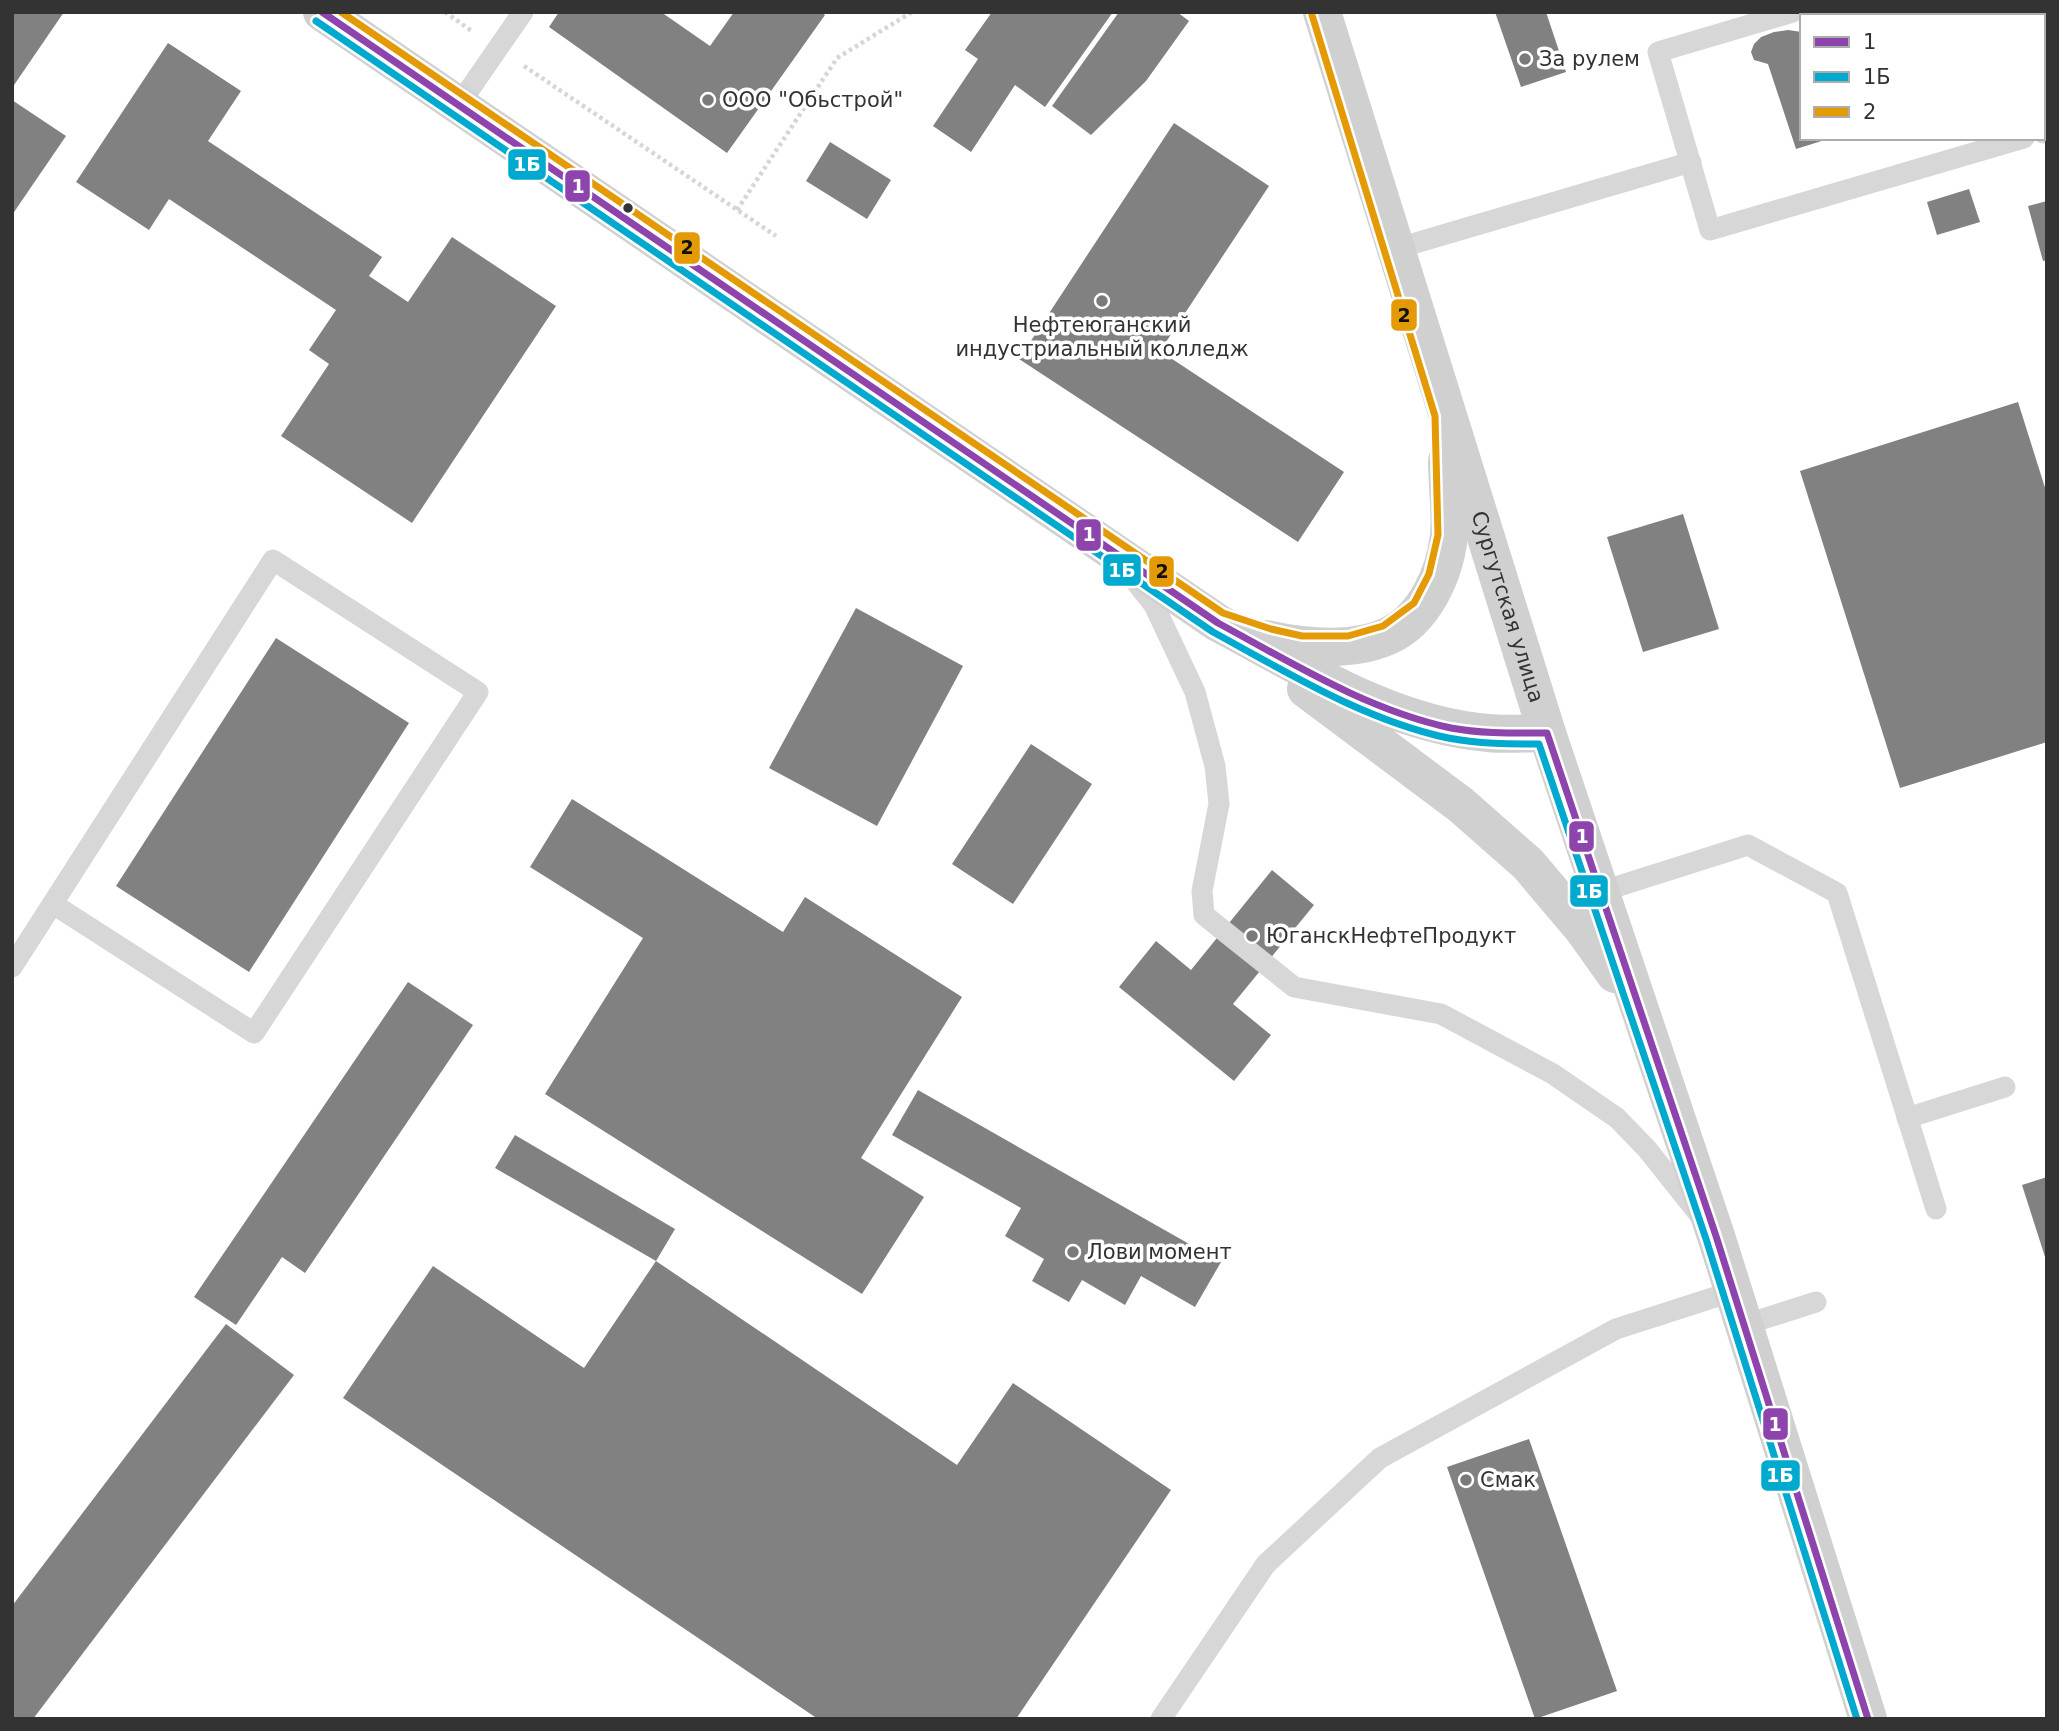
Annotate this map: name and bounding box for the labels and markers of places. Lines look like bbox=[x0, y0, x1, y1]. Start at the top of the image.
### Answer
place label: За рулем bbox=[1539, 47, 1640, 71]
marker: За рулем bbox=[1517, 51, 1533, 67]
place label: ООО "Обьстрой" bbox=[722, 88, 903, 112]
marker: ООО "Обьстрой" bbox=[700, 92, 716, 108]
unlabelled marker bbox=[621, 201, 635, 215]
marker: Нефтеюганский индустриальный колледж bbox=[1094, 293, 1110, 309]
place label: Нефтеюганский индустриальный колледж bbox=[955, 313, 1249, 361]
place label: ЮганскНефтеПродукт bbox=[1266, 924, 1516, 948]
marker: ЮганскНефтеПродукт bbox=[1244, 928, 1260, 944]
place label: Лови момент bbox=[1087, 1240, 1232, 1264]
marker: Лови момент bbox=[1065, 1244, 1081, 1260]
place label: Смак bbox=[1480, 1468, 1536, 1492]
marker: Смак bbox=[1458, 1472, 1474, 1488]

